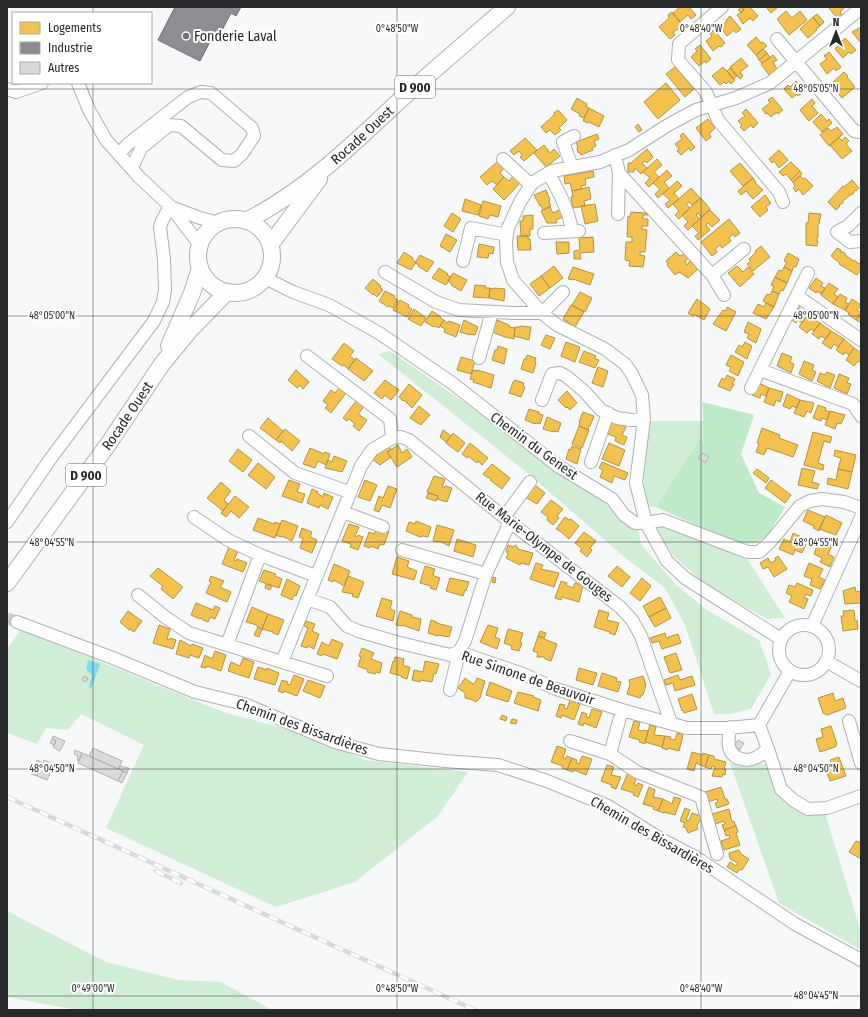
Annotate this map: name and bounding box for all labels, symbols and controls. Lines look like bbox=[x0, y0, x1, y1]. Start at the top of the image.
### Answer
legend bbox=[12, 12, 152, 84]
north arrow bbox=[816, 12, 856, 52]
text: N bbox=[833, 16, 839, 29]
text: Logements bbox=[48, 21, 101, 35]
text: 0°48'50"W bbox=[376, 23, 419, 35]
text: 0°48'40"W bbox=[680, 23, 723, 35]
place label: Fonderie Laval bbox=[194, 28, 277, 45]
marker: Fonderie Laval bbox=[181, 31, 191, 41]
text: Industrie bbox=[48, 41, 92, 55]
text: Autres bbox=[48, 61, 79, 75]
road number: D 900 bbox=[395, 76, 435, 98]
text: 48°05'05"N bbox=[793, 83, 839, 95]
street label: Rocade Ouest bbox=[327, 102, 397, 168]
text: 48°05'00"N bbox=[29, 310, 75, 322]
text: 48°05'00"N bbox=[793, 310, 839, 322]
street label: Rocade Ouest bbox=[98, 378, 157, 453]
street label: Chemin du Genest bbox=[487, 409, 581, 484]
road number: D 900 bbox=[66, 464, 106, 486]
street label: Rue Marie-Olympe de Gouges bbox=[472, 488, 616, 606]
text: 48°04'55"N bbox=[30, 537, 74, 549]
text: 48°04'55"N bbox=[794, 537, 838, 549]
street label: Rue Simone de Beauvoir bbox=[459, 647, 597, 709]
street label: Chemin des Bissardières bbox=[234, 695, 370, 759]
text: 48°04'50"N bbox=[29, 763, 75, 775]
text: 48°04'50"N bbox=[793, 763, 839, 775]
street label: Chemin des Bissardières bbox=[587, 793, 717, 877]
text: 0°49'00"W bbox=[72, 983, 115, 995]
text: 0°48'50"W bbox=[376, 983, 419, 995]
text: 0°48'40"W bbox=[680, 983, 723, 995]
text: 48°04'45"N bbox=[794, 990, 838, 1002]

